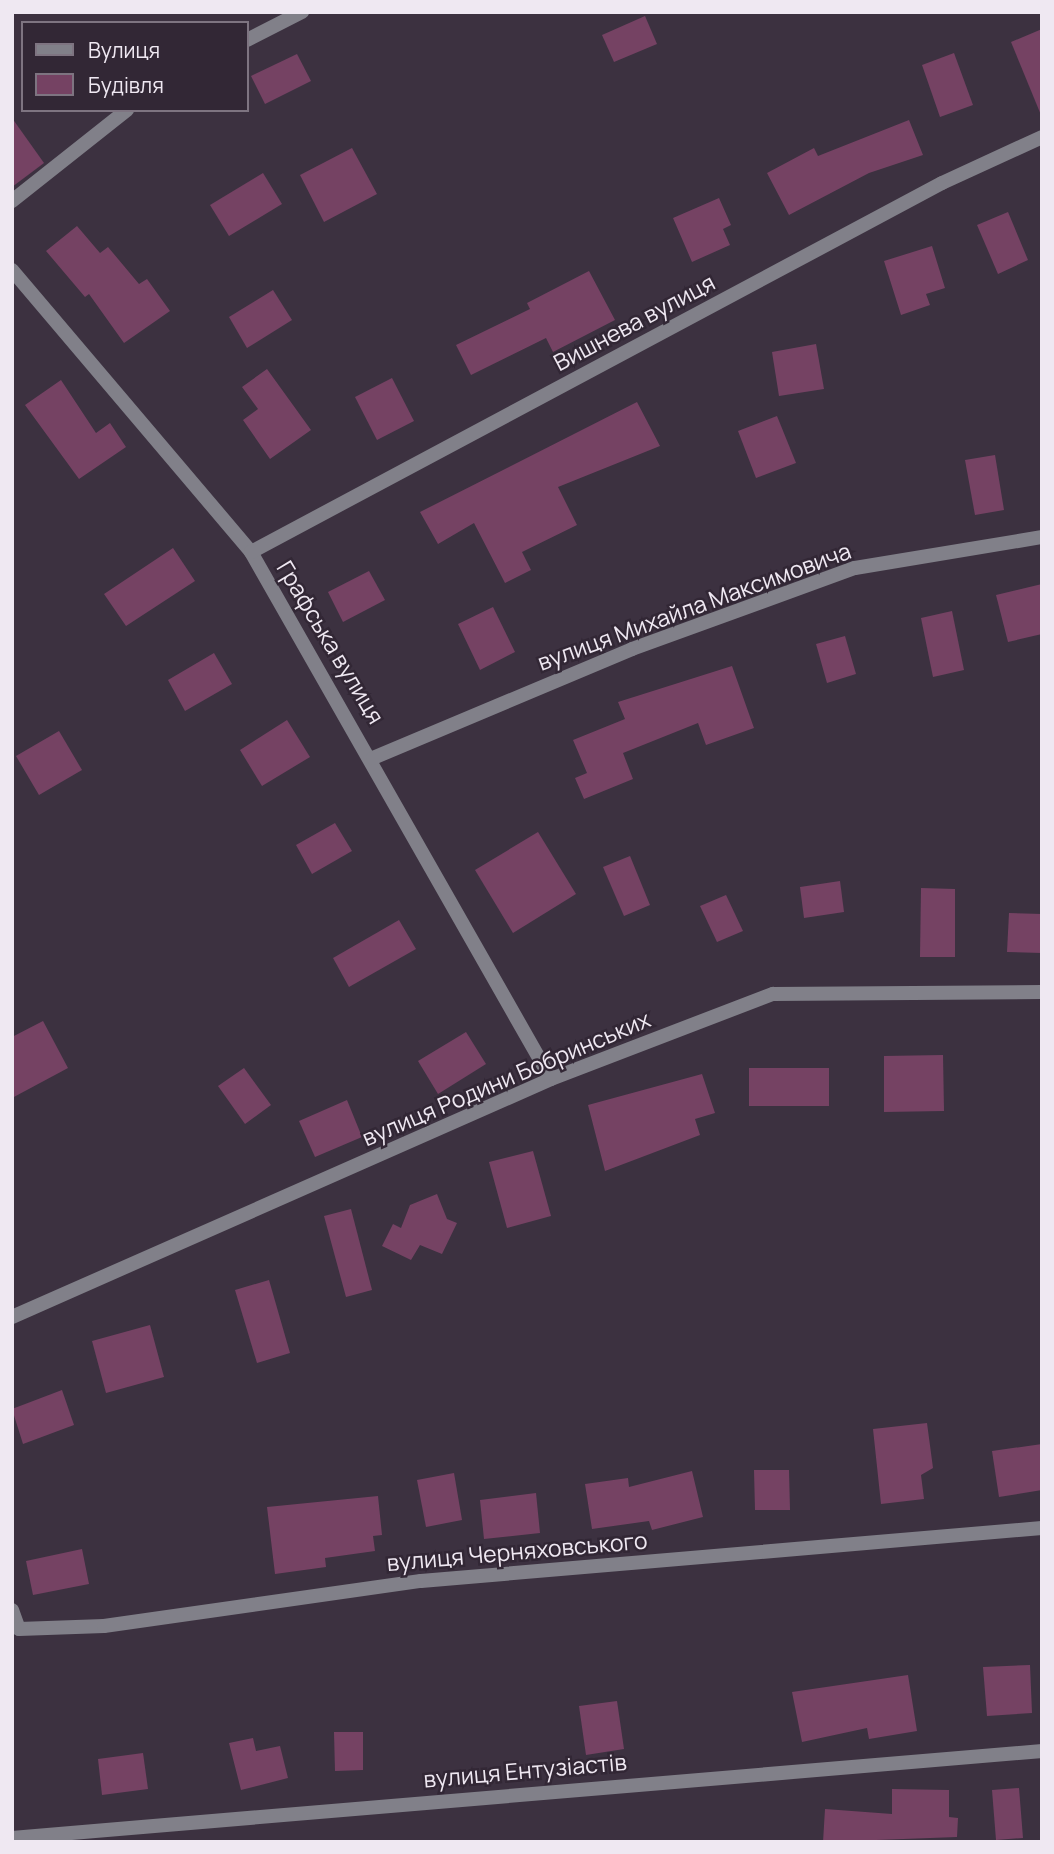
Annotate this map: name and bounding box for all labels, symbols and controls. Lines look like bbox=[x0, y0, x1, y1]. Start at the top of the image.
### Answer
legend bbox=[21, 21, 248, 112]
text: Вулиця bbox=[88, 36, 160, 64]
text: Будівля bbox=[88, 71, 164, 99]
street label: Вишнева вулиця bbox=[549, 268, 719, 376]
street label: вулиця Михайла Максимовича bbox=[533, 536, 855, 676]
street label: Графська вулиця bbox=[272, 556, 390, 728]
street label: вулиця Родини Бобринських bbox=[358, 1005, 654, 1151]
street label: вулиця Черняховського bbox=[386, 1526, 648, 1576]
street label: вулиця Ентузіастів bbox=[422, 1747, 628, 1793]

